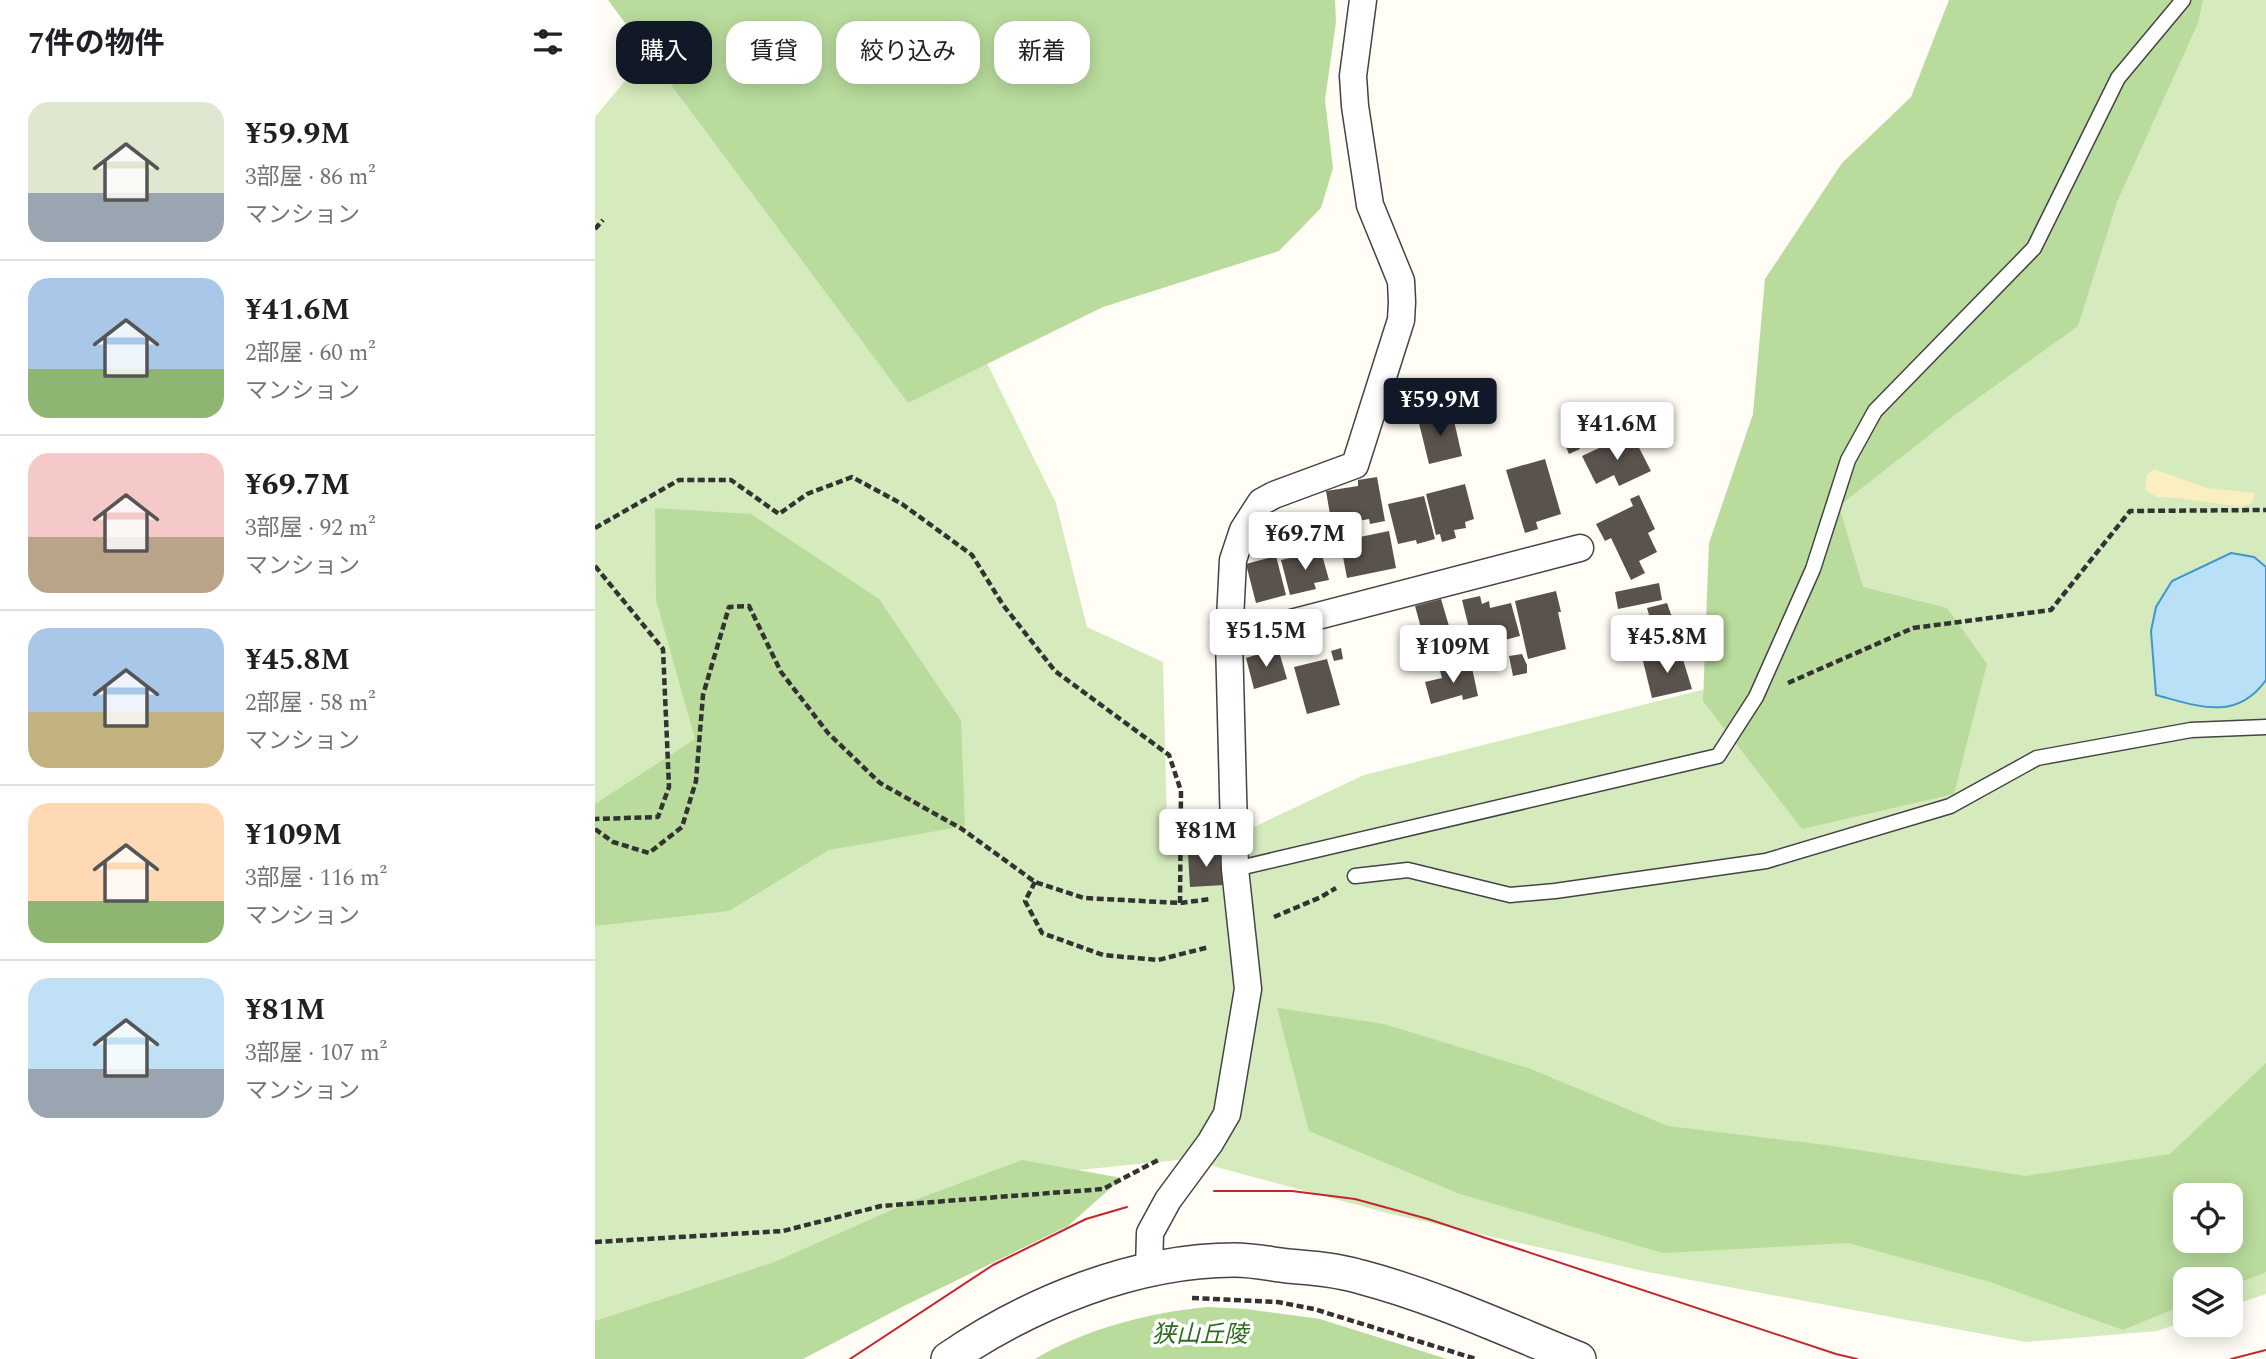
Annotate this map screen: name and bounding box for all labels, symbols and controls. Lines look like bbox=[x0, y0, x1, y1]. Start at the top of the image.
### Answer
text: 7件の物件 bbox=[28, 21, 165, 67]
chip: 購入 bbox=[616, 21, 712, 84]
chip: 賃貸 bbox=[726, 21, 822, 84]
chip: 絞り込み bbox=[836, 21, 980, 84]
chip: 新着 bbox=[994, 21, 1090, 84]
icon: filters bbox=[529, 23, 567, 61]
text: ¥59.9M bbox=[245, 111, 350, 157]
icon: home bbox=[84, 130, 168, 214]
text: 3部屋 · 86 m² bbox=[245, 160, 376, 195]
text: マンション bbox=[245, 198, 360, 233]
text: ¥41.6M bbox=[245, 287, 350, 333]
icon: home bbox=[84, 306, 168, 390]
text: 2部屋 · 60 m² bbox=[245, 336, 376, 371]
text: マンション bbox=[245, 374, 360, 409]
pin: ¥59.9M bbox=[1383, 378, 1497, 438]
text: ¥59.9M bbox=[1400, 383, 1480, 418]
pin: ¥41.6M bbox=[1560, 402, 1674, 462]
text: ¥41.6M bbox=[1577, 407, 1657, 442]
text: ¥69.7M bbox=[245, 462, 350, 508]
icon: home bbox=[84, 481, 168, 565]
text: 3部屋 · 92 m² bbox=[245, 511, 376, 546]
pin: ¥69.7M bbox=[1248, 512, 1362, 572]
text: ¥69.7M bbox=[1265, 517, 1345, 552]
text: マンション bbox=[245, 549, 360, 584]
pin: ¥51.5M bbox=[1209, 610, 1323, 669]
text: ¥51.5M bbox=[1226, 614, 1306, 649]
pin: ¥45.8M bbox=[1610, 616, 1724, 675]
text: ¥45.8M bbox=[1627, 620, 1707, 655]
pin: ¥109M bbox=[1404, 626, 1502, 685]
text: ¥109M bbox=[1416, 630, 1490, 665]
text: ¥45.8M bbox=[245, 637, 350, 683]
icon: home bbox=[84, 656, 168, 740]
text: 2部屋 · 58 m² bbox=[245, 686, 376, 721]
text: マンション bbox=[245, 724, 360, 759]
pin: ¥81M bbox=[1165, 810, 1247, 869]
text: ¥109M bbox=[245, 812, 342, 858]
text: ¥81M bbox=[1175, 814, 1237, 849]
icon: home bbox=[84, 831, 168, 915]
text: 3部屋 · 116 m² bbox=[245, 861, 387, 896]
text: マンション bbox=[245, 899, 360, 934]
text: ¥81M bbox=[245, 987, 325, 1033]
icon: home bbox=[84, 1006, 168, 1090]
text: 3部屋 · 107 m² bbox=[245, 1036, 387, 1071]
text: マンション bbox=[245, 1074, 360, 1109]
map controls bbox=[2173, 1183, 2243, 1337]
button: locate bbox=[2173, 1183, 2243, 1253]
button: layers bbox=[2173, 1267, 2243, 1337]
park label: 狭山丘陵 bbox=[1152, 1317, 1251, 1353]

